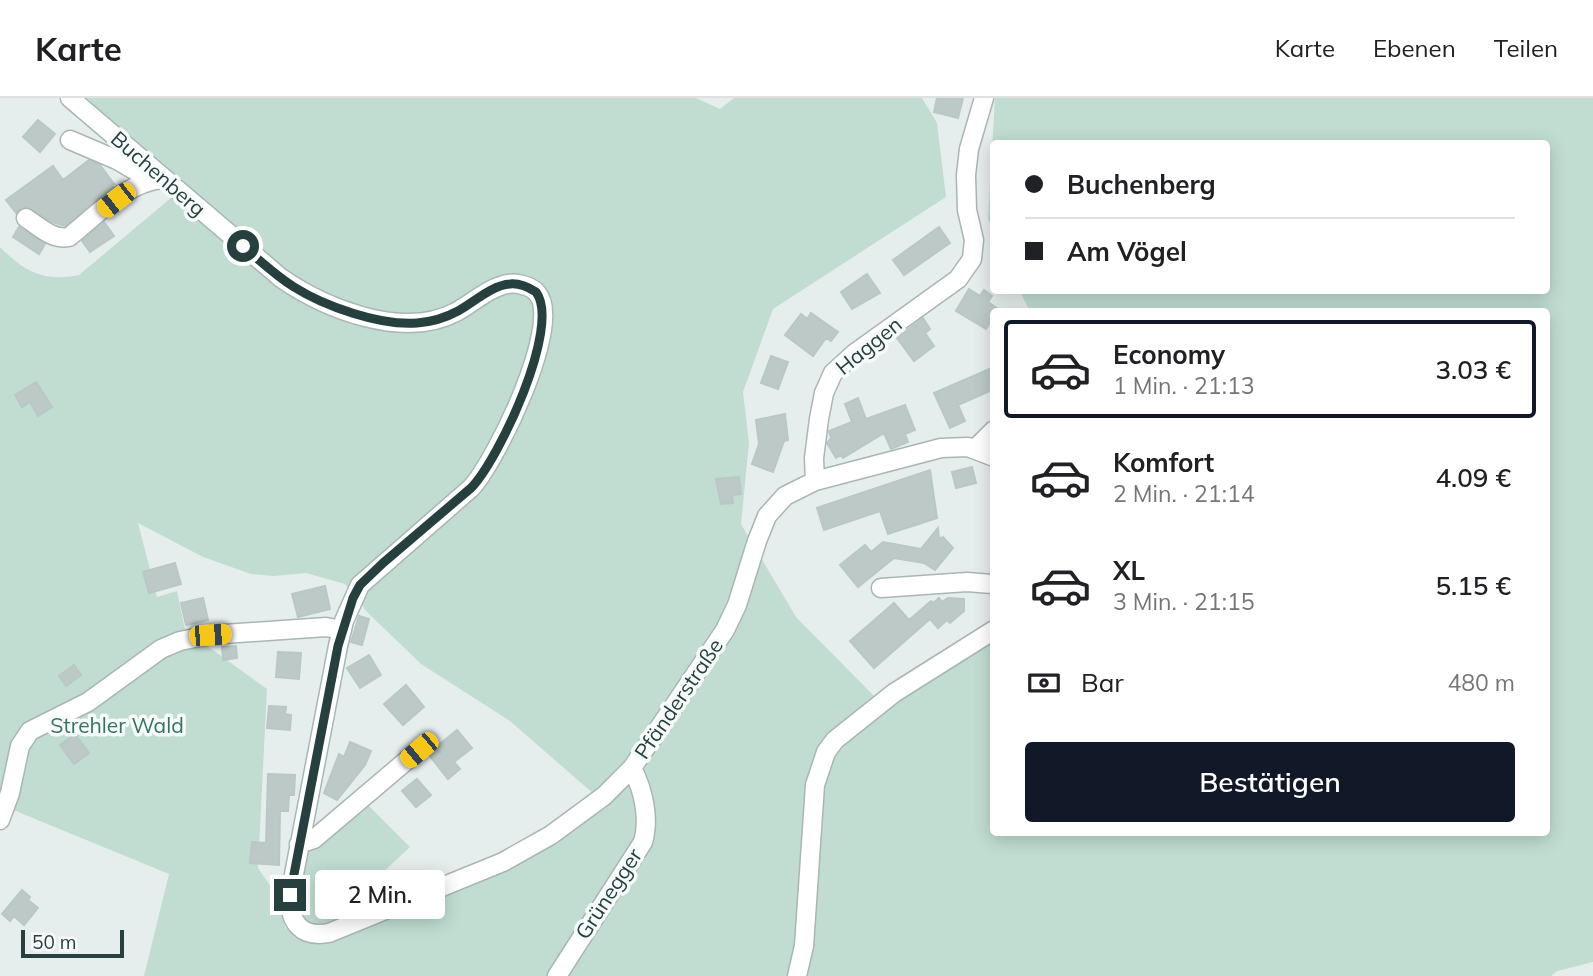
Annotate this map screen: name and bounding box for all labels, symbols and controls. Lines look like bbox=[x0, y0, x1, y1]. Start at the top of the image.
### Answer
text: Karte bbox=[35, 28, 122, 69]
text: Karte bbox=[1275, 33, 1335, 63]
text: Ebenen bbox=[1373, 33, 1456, 63]
text: Teilen bbox=[1494, 33, 1558, 63]
street label: Buchenberg bbox=[106, 125, 211, 221]
text: Buchenberg bbox=[1067, 168, 1216, 201]
car bbox=[93, 179, 140, 221]
route start bbox=[227, 230, 259, 262]
text: Am Vögel bbox=[1067, 235, 1187, 268]
street label: Haggen bbox=[830, 311, 907, 380]
icon: car bbox=[1029, 338, 1092, 401]
text: Economy bbox=[1113, 338, 1225, 371]
text: 3.03 € bbox=[1435, 353, 1511, 386]
text: 1 Min. · 21:13 bbox=[1113, 371, 1255, 400]
icon: car bbox=[1029, 446, 1092, 509]
text: Komfort bbox=[1113, 446, 1214, 479]
text: 4.09 € bbox=[1435, 461, 1511, 494]
text: 2 Min. · 21:14 bbox=[1113, 479, 1255, 508]
icon: car bbox=[1029, 554, 1092, 617]
text: XL bbox=[1113, 554, 1145, 587]
text: 5.15 € bbox=[1435, 569, 1511, 602]
text: 3 Min. · 21:15 bbox=[1113, 587, 1255, 616]
car bbox=[189, 623, 232, 647]
street label: Pfänderstraße bbox=[628, 633, 728, 764]
icon: cash bbox=[1025, 664, 1063, 702]
text: Bar bbox=[1081, 666, 1124, 699]
text: 480 m bbox=[1447, 668, 1515, 697]
park label: Strehler Wald bbox=[50, 712, 184, 738]
car bbox=[397, 728, 442, 772]
button: Bestätigen bbox=[1025, 742, 1515, 822]
street label: Grünegger bbox=[569, 843, 647, 944]
callout: 2 Min. bbox=[314, 870, 444, 920]
route end bbox=[274, 879, 306, 911]
text: 2 Min. bbox=[348, 880, 412, 909]
scale bar bbox=[21, 927, 124, 959]
text: 50 m bbox=[32, 930, 76, 954]

